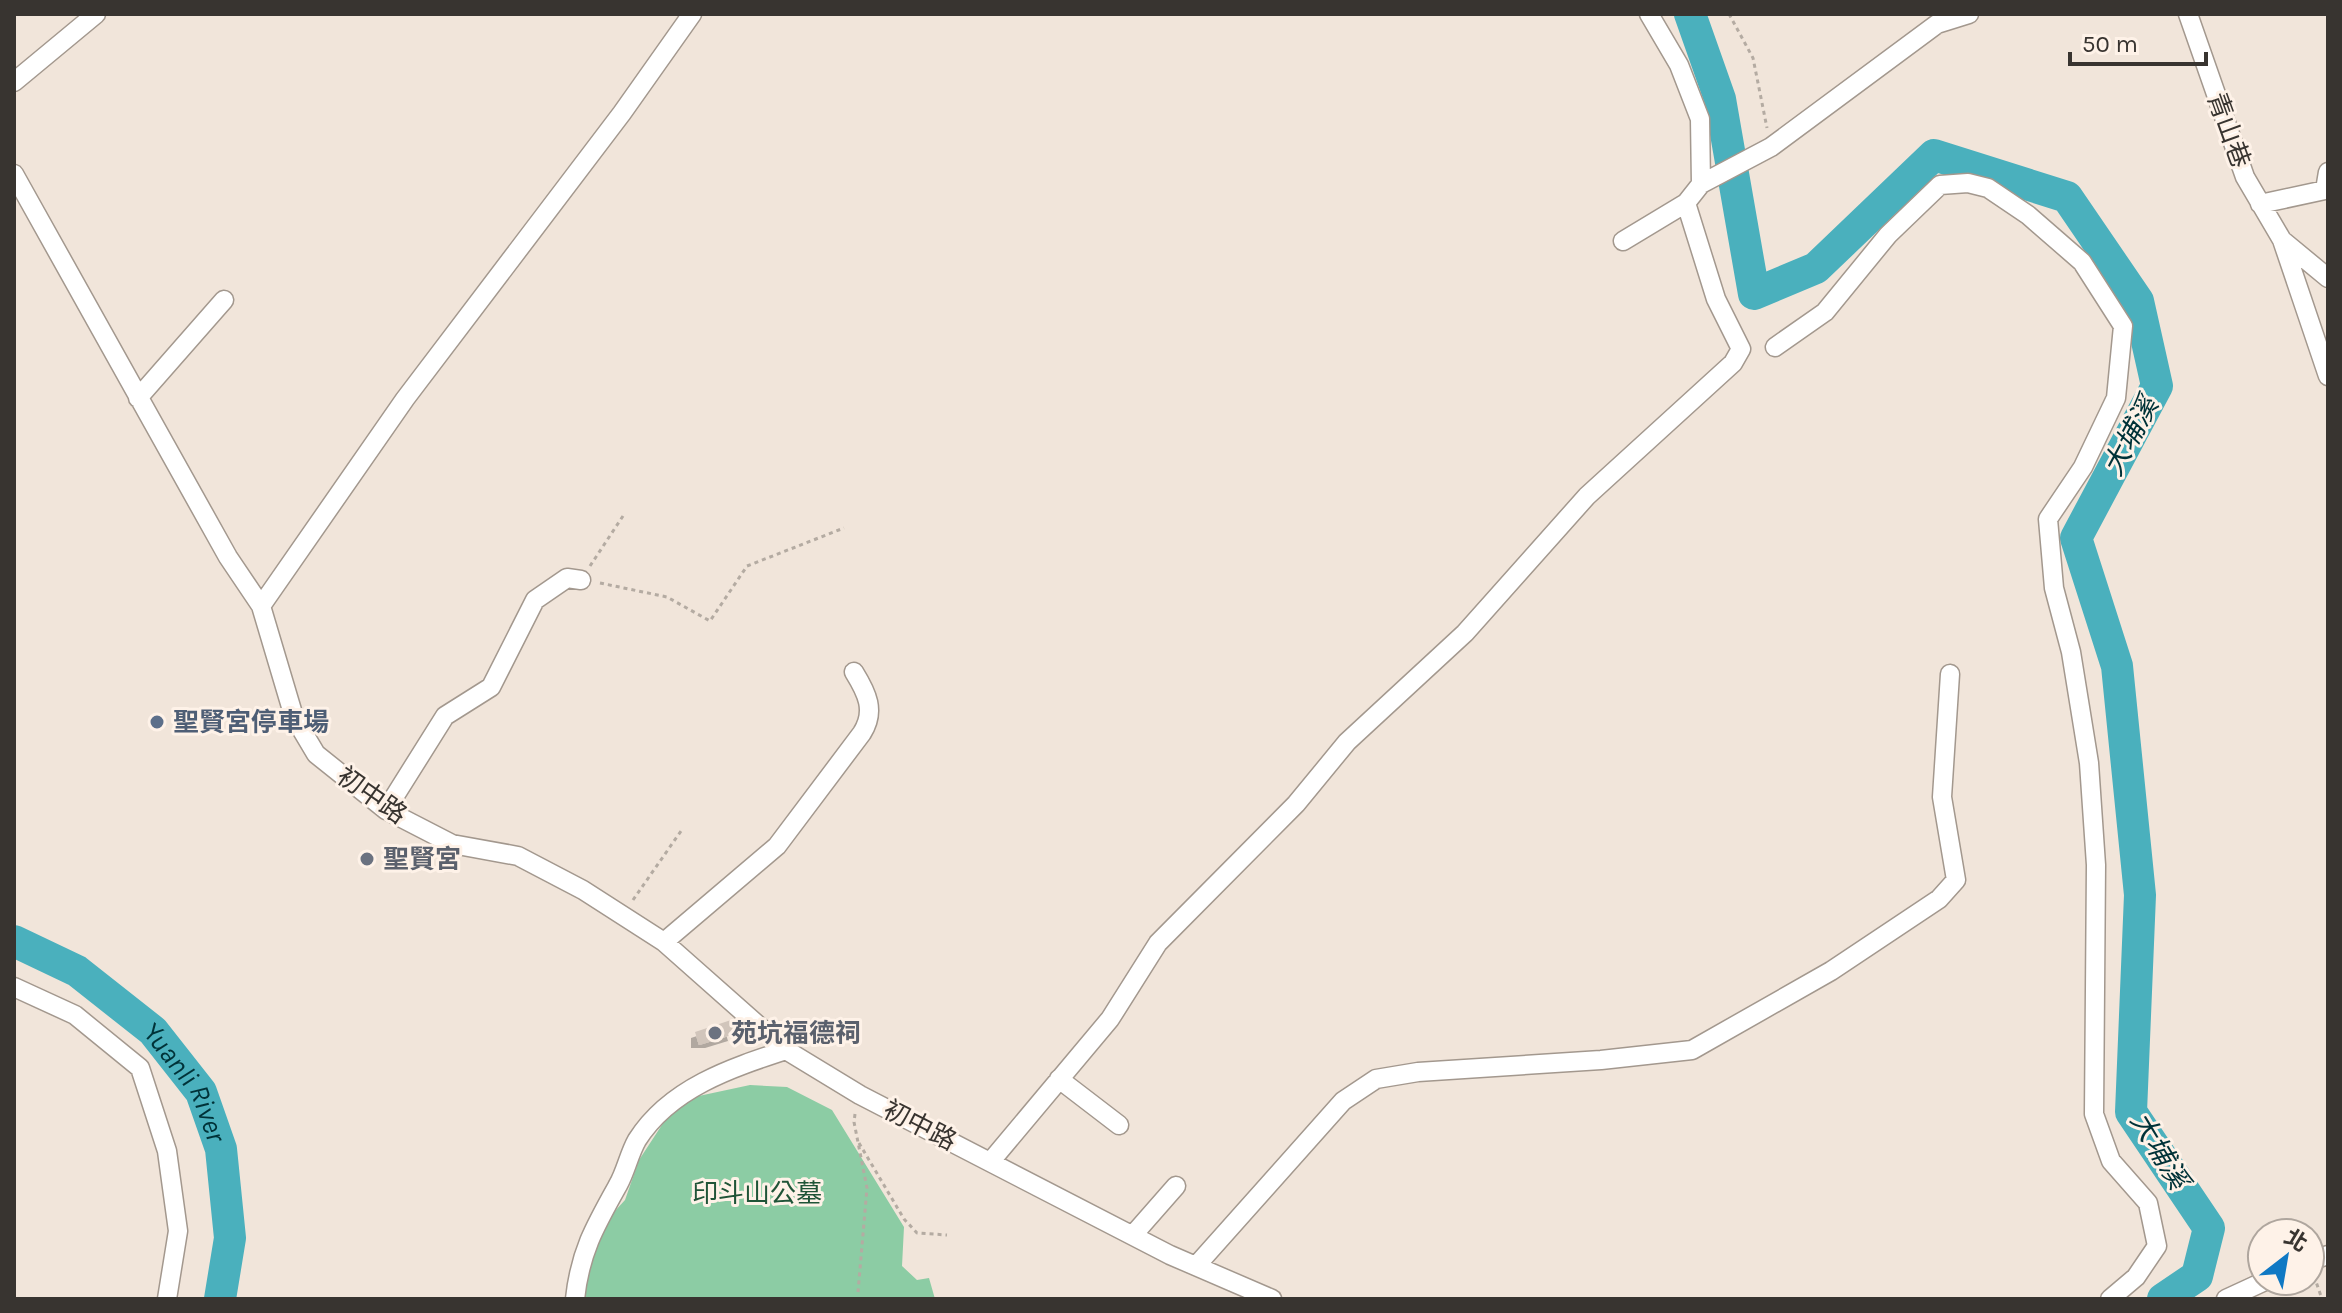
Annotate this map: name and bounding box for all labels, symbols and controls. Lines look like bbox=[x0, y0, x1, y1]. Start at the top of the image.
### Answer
scale bar bbox=[2070, 16, 2206, 66]
text: 50 m bbox=[2082, 30, 2138, 58]
street label: 青山巷 bbox=[2201, 88, 2256, 172]
water label: 大埔溪 bbox=[2096, 388, 2167, 481]
place label: 聖賢宮停車場 bbox=[173, 707, 329, 738]
marker: 聖賢宮停車場 bbox=[148, 713, 166, 731]
street label: 初中路 bbox=[331, 760, 413, 830]
place label: 聖賢宮 bbox=[383, 844, 461, 875]
marker: 聖賢宮 bbox=[358, 850, 376, 868]
water label: Yuanli River bbox=[137, 1014, 234, 1148]
place label: 苑坑福德祠 bbox=[731, 1018, 861, 1049]
marker: 苑坑福德祠 bbox=[706, 1024, 724, 1042]
street label: 初中路 bbox=[878, 1094, 962, 1157]
water label: 大埔溪 bbox=[2124, 1106, 2197, 1198]
park label: 印斗山公墓 bbox=[692, 1178, 822, 1209]
north arrow bbox=[2246, 1217, 2326, 1297]
text: 北 bbox=[2280, 1224, 2312, 1258]

